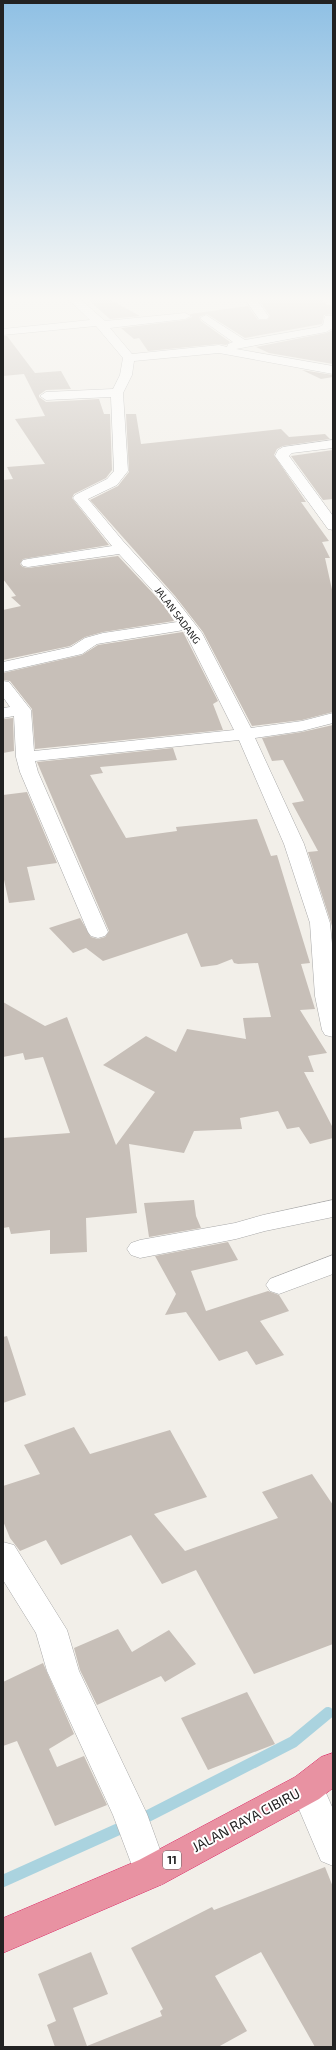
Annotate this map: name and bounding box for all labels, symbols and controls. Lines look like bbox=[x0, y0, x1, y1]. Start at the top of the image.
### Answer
street label: JALAN SADANG bbox=[153, 584, 203, 646]
street label: JALAN RAYA CIBIRU bbox=[189, 1784, 303, 1855]
road number: 11 bbox=[163, 1851, 181, 1869]

